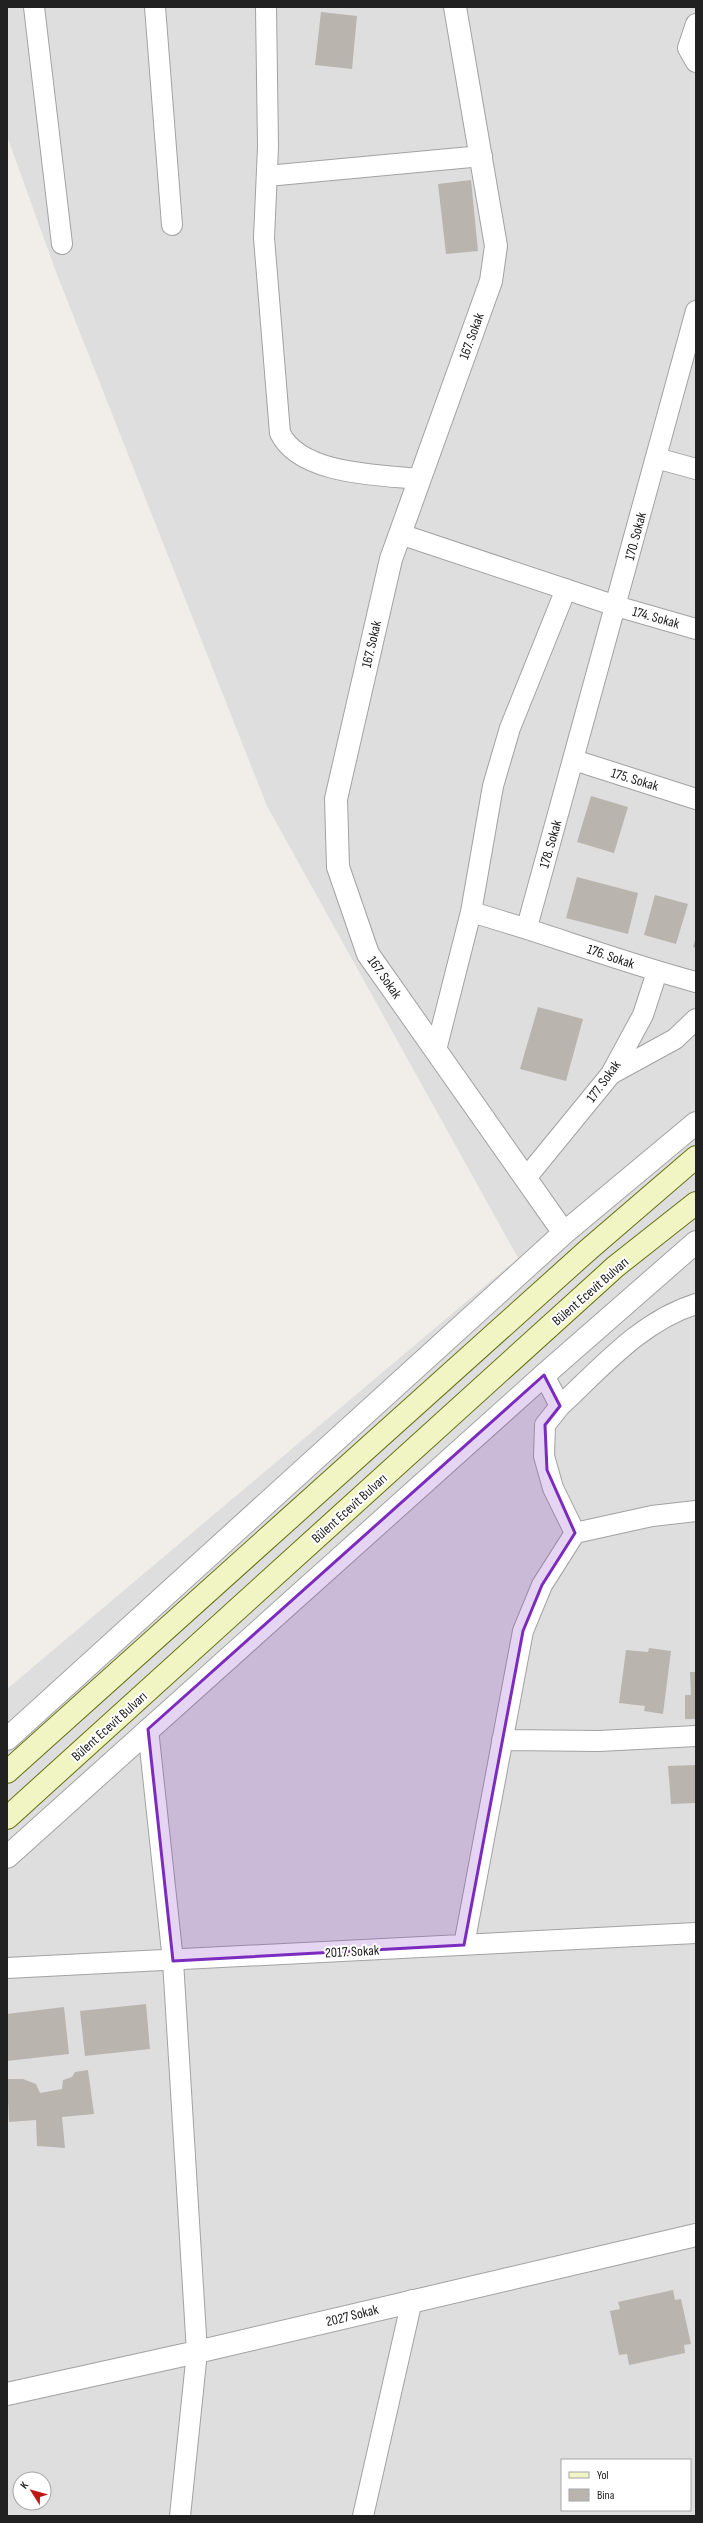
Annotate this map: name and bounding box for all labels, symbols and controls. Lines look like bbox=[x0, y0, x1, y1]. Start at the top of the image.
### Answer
street label: 167. Sokak bbox=[455, 310, 488, 362]
street label: 170. Sokak bbox=[621, 510, 650, 562]
street label: 174. Sokak bbox=[630, 603, 682, 632]
street label: 167. Sokak bbox=[358, 618, 385, 669]
street label: 175. Sokak bbox=[609, 764, 661, 795]
street label: 178. Sokak bbox=[536, 818, 566, 870]
street label: 176. Sokak bbox=[585, 940, 637, 973]
street label: 167. Sokak bbox=[364, 953, 406, 1002]
street label: 177. Sokak bbox=[583, 1057, 625, 1106]
street label: Bülent Ecevit Bulvarı bbox=[548, 1253, 632, 1329]
street label: Bülent Ecevit Bulvarı bbox=[308, 1470, 391, 1547]
street label: Bülent Ecevit Bulvarı bbox=[68, 1688, 151, 1765]
street label: 2017. Sokak bbox=[325, 1942, 380, 1961]
street label: 2027 Sokak bbox=[324, 2301, 381, 2330]
legend bbox=[561, 2459, 691, 2511]
text: Yol bbox=[597, 2468, 609, 2483]
north arrow bbox=[12, 2471, 52, 2511]
text: K bbox=[18, 2479, 32, 2491]
text: Bina bbox=[597, 2488, 615, 2503]

